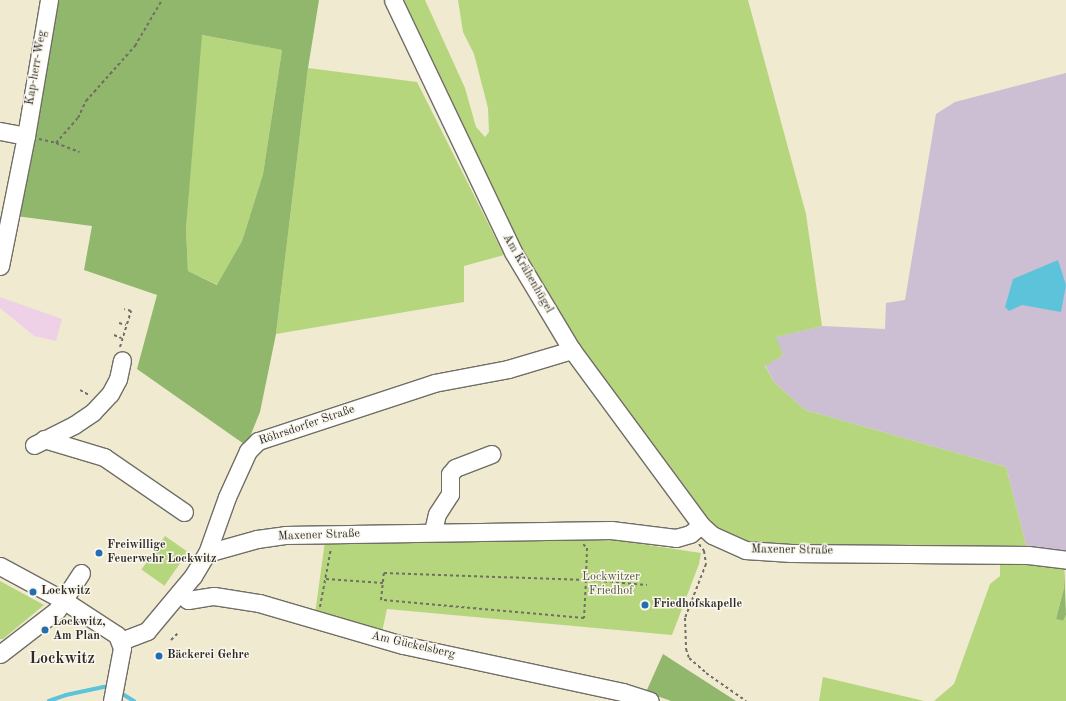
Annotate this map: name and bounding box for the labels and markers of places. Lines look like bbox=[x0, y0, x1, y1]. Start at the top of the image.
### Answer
place label: Freiwillige Feuerwehr Lockwitz bbox=[107, 539, 216, 567]
marker: Freiwillige Feuerwehr Lockwitz bbox=[94, 548, 104, 558]
place label: Lockwitz bbox=[41, 585, 90, 599]
marker: Lockwitz bbox=[28, 587, 38, 597]
place label: Friedhofskapelle bbox=[653, 598, 742, 612]
marker: Friedhofskapelle bbox=[640, 600, 650, 610]
place label: Lockwitz, Am Plan bbox=[53, 616, 106, 644]
marker: Lockwitz, Am Plan bbox=[40, 625, 50, 635]
place label: Bäckerei Gehre bbox=[167, 649, 249, 663]
marker: Bäckerei Gehre bbox=[154, 651, 164, 661]

